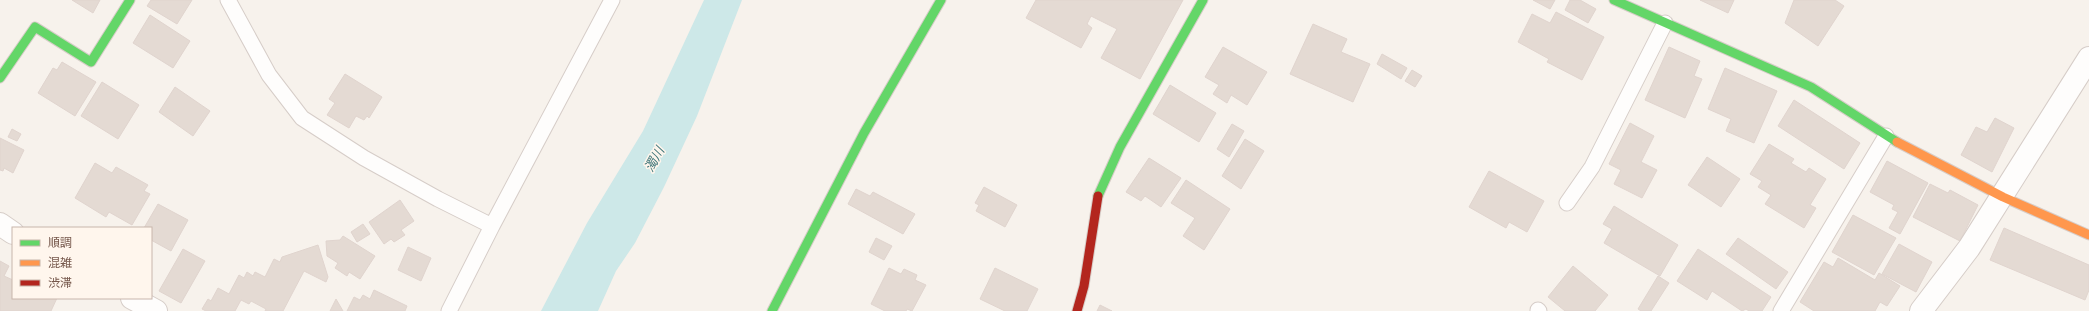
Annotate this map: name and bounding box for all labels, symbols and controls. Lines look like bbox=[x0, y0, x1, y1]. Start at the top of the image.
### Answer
water label: 濁川 bbox=[642, 142, 667, 174]
legend bbox=[12, 227, 152, 299]
text: 順調 bbox=[48, 236, 72, 249]
text: 混雑 bbox=[48, 256, 72, 269]
text: 渋滞 bbox=[48, 276, 72, 289]

